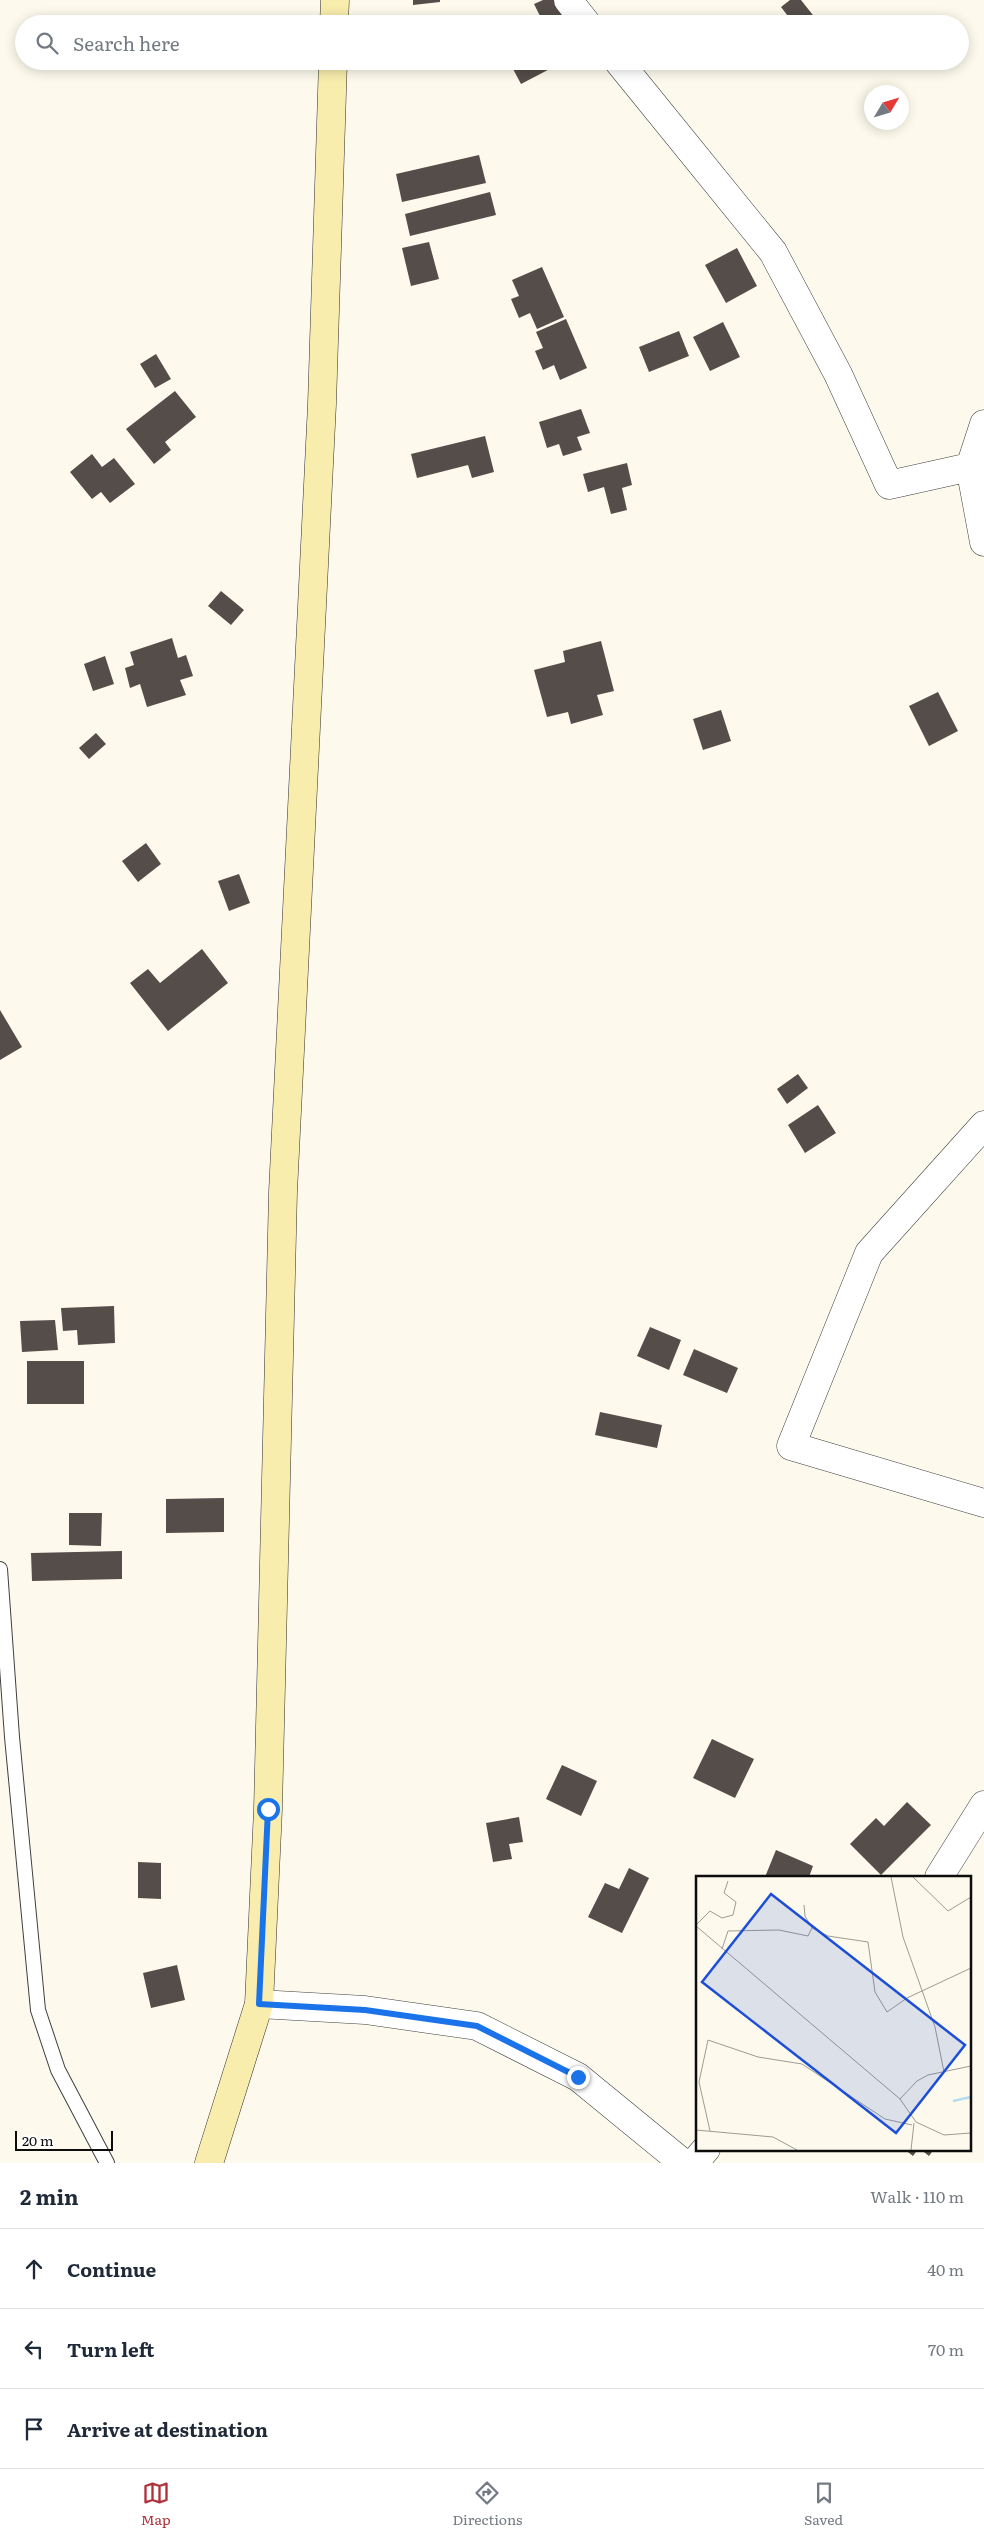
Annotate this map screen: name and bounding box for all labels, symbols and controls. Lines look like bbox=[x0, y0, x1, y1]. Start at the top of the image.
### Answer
search box bbox=[15, 15, 969, 70]
icon: search bbox=[33, 29, 61, 57]
text: Search here bbox=[73, 29, 180, 57]
north arrow bbox=[864, 85, 909, 130]
route start bbox=[257, 1798, 280, 1821]
inset map bbox=[696, 1876, 972, 2150]
route end bbox=[567, 2066, 590, 2089]
scale bar bbox=[15, 2128, 112, 2151]
text: 20 m bbox=[22, 2130, 54, 2150]
text: 2 min bbox=[20, 2180, 79, 2211]
text: Walk · 110 m bbox=[870, 2184, 964, 2208]
icon: ahead bbox=[20, 2255, 48, 2283]
text: Continue bbox=[67, 2255, 156, 2283]
text: 40 m bbox=[927, 2257, 964, 2281]
icon: left bbox=[20, 2335, 48, 2363]
text: Turn left bbox=[67, 2335, 154, 2363]
text: 70 m bbox=[928, 2337, 964, 2361]
icon: arrive bbox=[20, 2415, 48, 2443]
text: Arrive at destination bbox=[67, 2415, 268, 2443]
tab: Map bbox=[141, 2479, 171, 2529]
tab: Directions bbox=[452, 2479, 522, 2529]
tab: Saved bbox=[804, 2479, 843, 2529]

